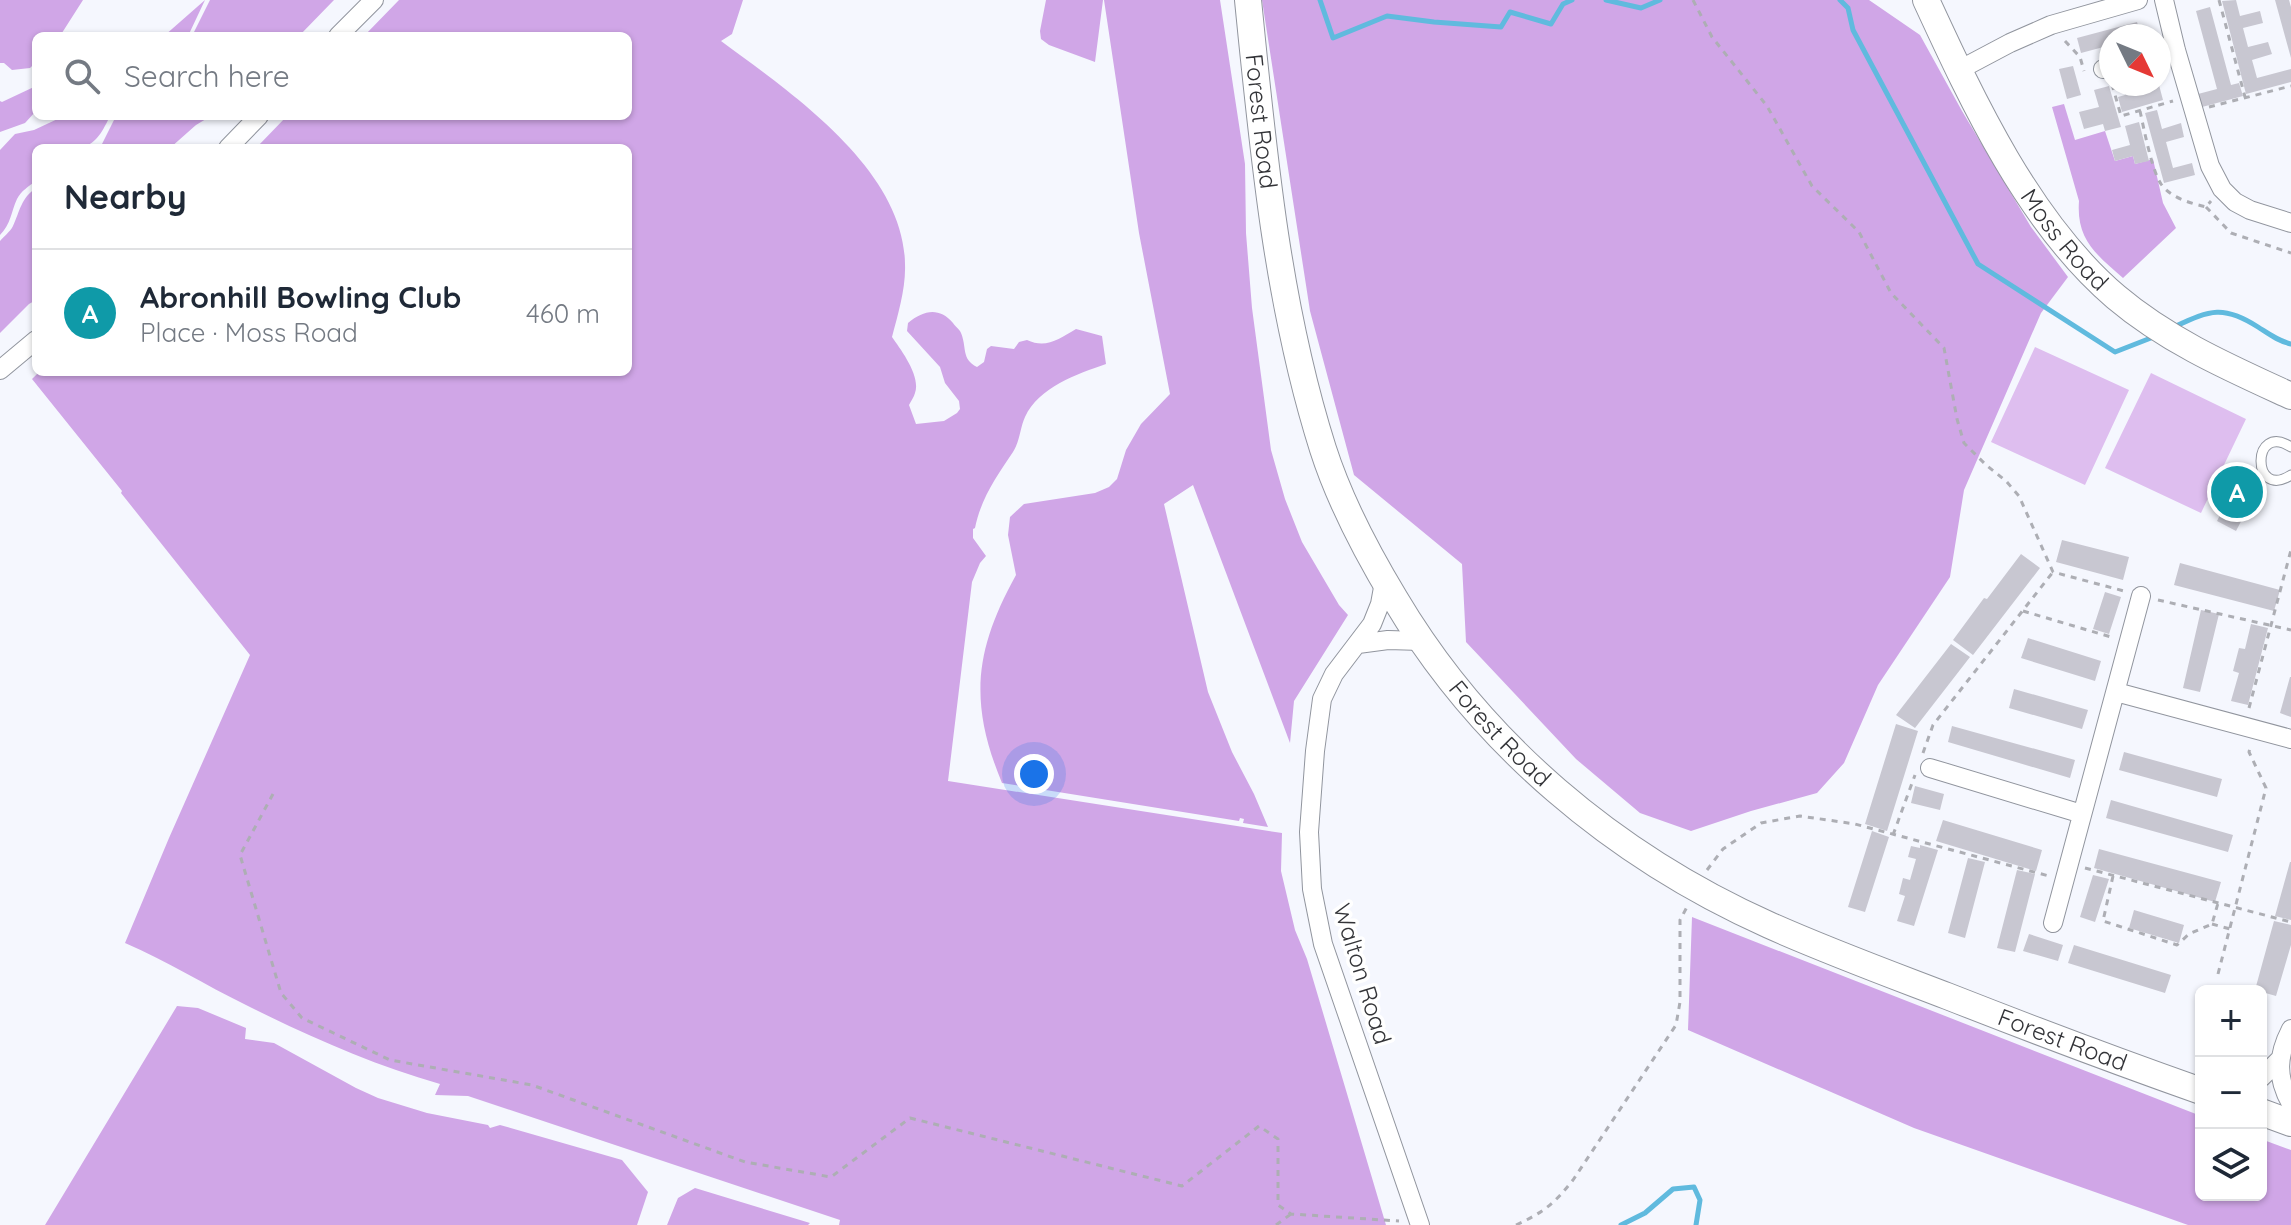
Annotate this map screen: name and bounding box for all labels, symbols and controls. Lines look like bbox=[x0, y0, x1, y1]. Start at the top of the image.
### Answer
north arrow bbox=[2099, 24, 2171, 96]
search box bbox=[32, 32, 632, 120]
street label: Forest Road bbox=[1239, 52, 1284, 190]
icon: search bbox=[60, 54, 104, 98]
text: Search here bbox=[124, 57, 290, 95]
text: Nearby bbox=[64, 175, 187, 218]
street label: Moss Road bbox=[2015, 183, 2115, 297]
text: Abronhill Bowling Club bbox=[140, 278, 461, 316]
text: A bbox=[82, 297, 98, 330]
text: 460 m bbox=[526, 297, 600, 330]
text: Place · Moss Road bbox=[140, 316, 358, 349]
pin: A bbox=[2211, 462, 2263, 522]
street label: Forest Road bbox=[1443, 674, 1558, 793]
your location bbox=[1014, 754, 1054, 794]
street label: Walton Road bbox=[1327, 900, 1399, 1048]
map controls bbox=[2195, 985, 2267, 1201]
button: + bbox=[2195, 985, 2267, 1057]
street label: Forest Road bbox=[1994, 1001, 2131, 1077]
button: − bbox=[2195, 1057, 2267, 1129]
button: layers bbox=[2195, 1129, 2267, 1201]

